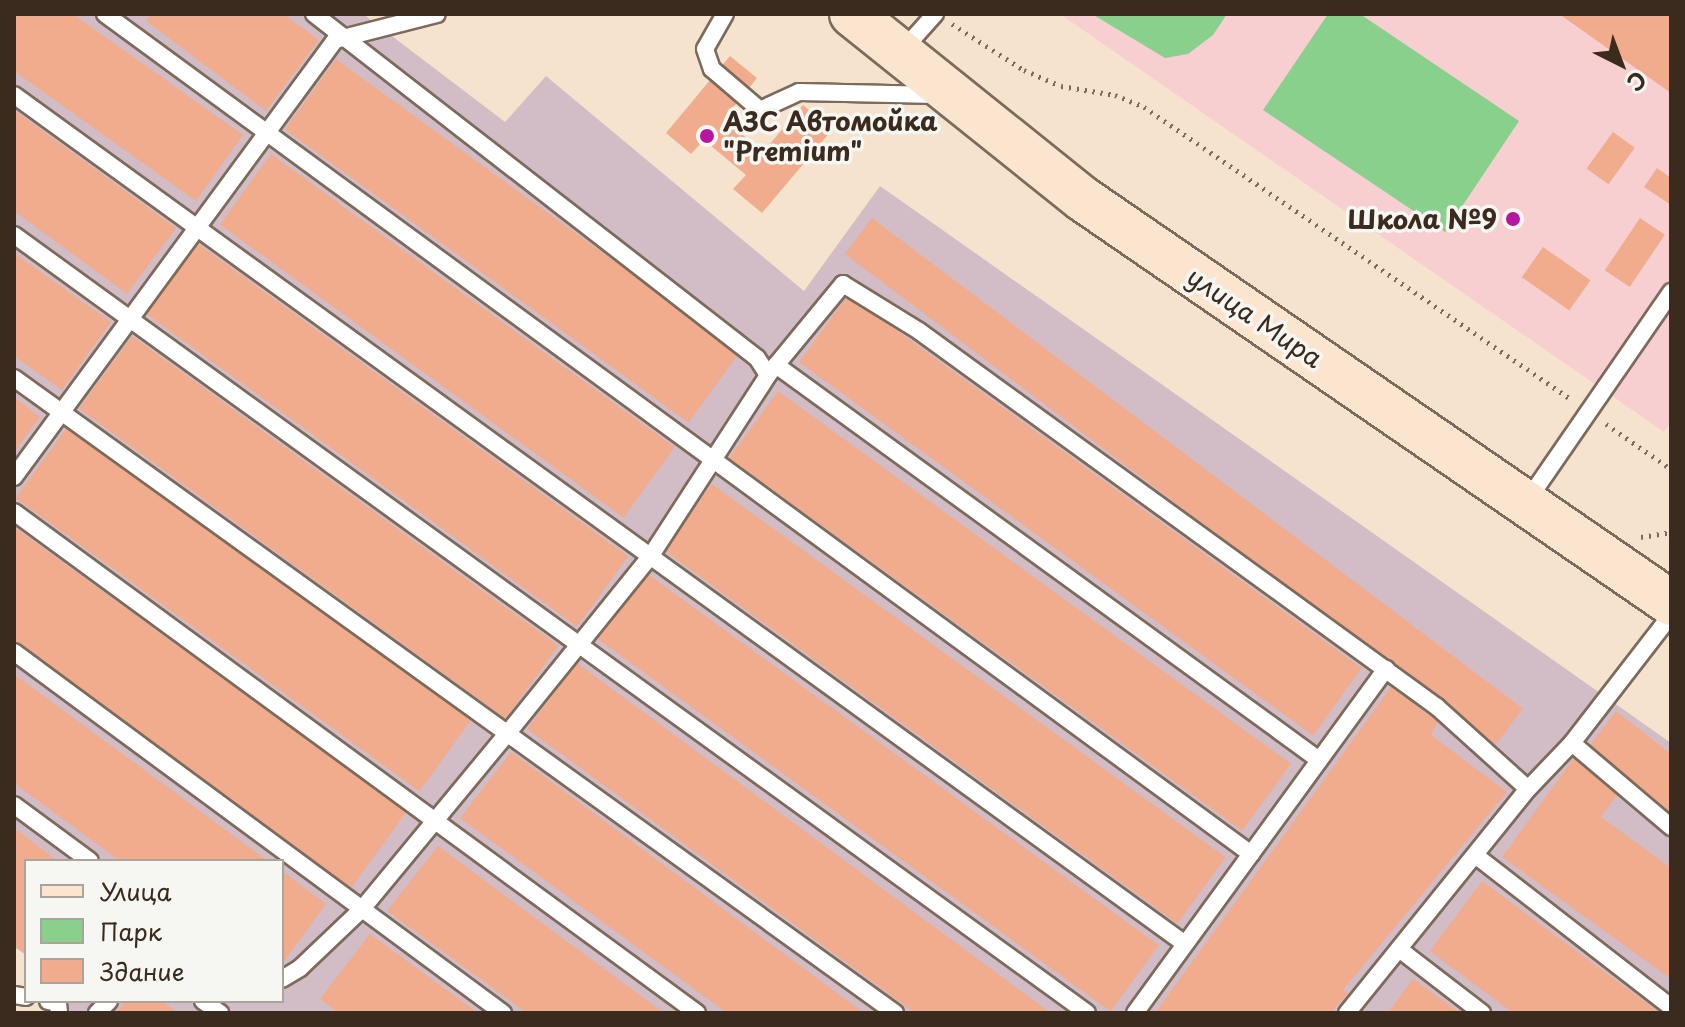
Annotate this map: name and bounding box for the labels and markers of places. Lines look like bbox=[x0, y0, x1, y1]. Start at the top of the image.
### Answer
place label: АЗС Автомойка "Premium" bbox=[723, 105, 940, 166]
marker: АЗС Автомойка "Premium" bbox=[698, 127, 716, 145]
place label: Школа №9 bbox=[1347, 203, 1497, 235]
marker: Школа №9 bbox=[1504, 210, 1522, 228]

